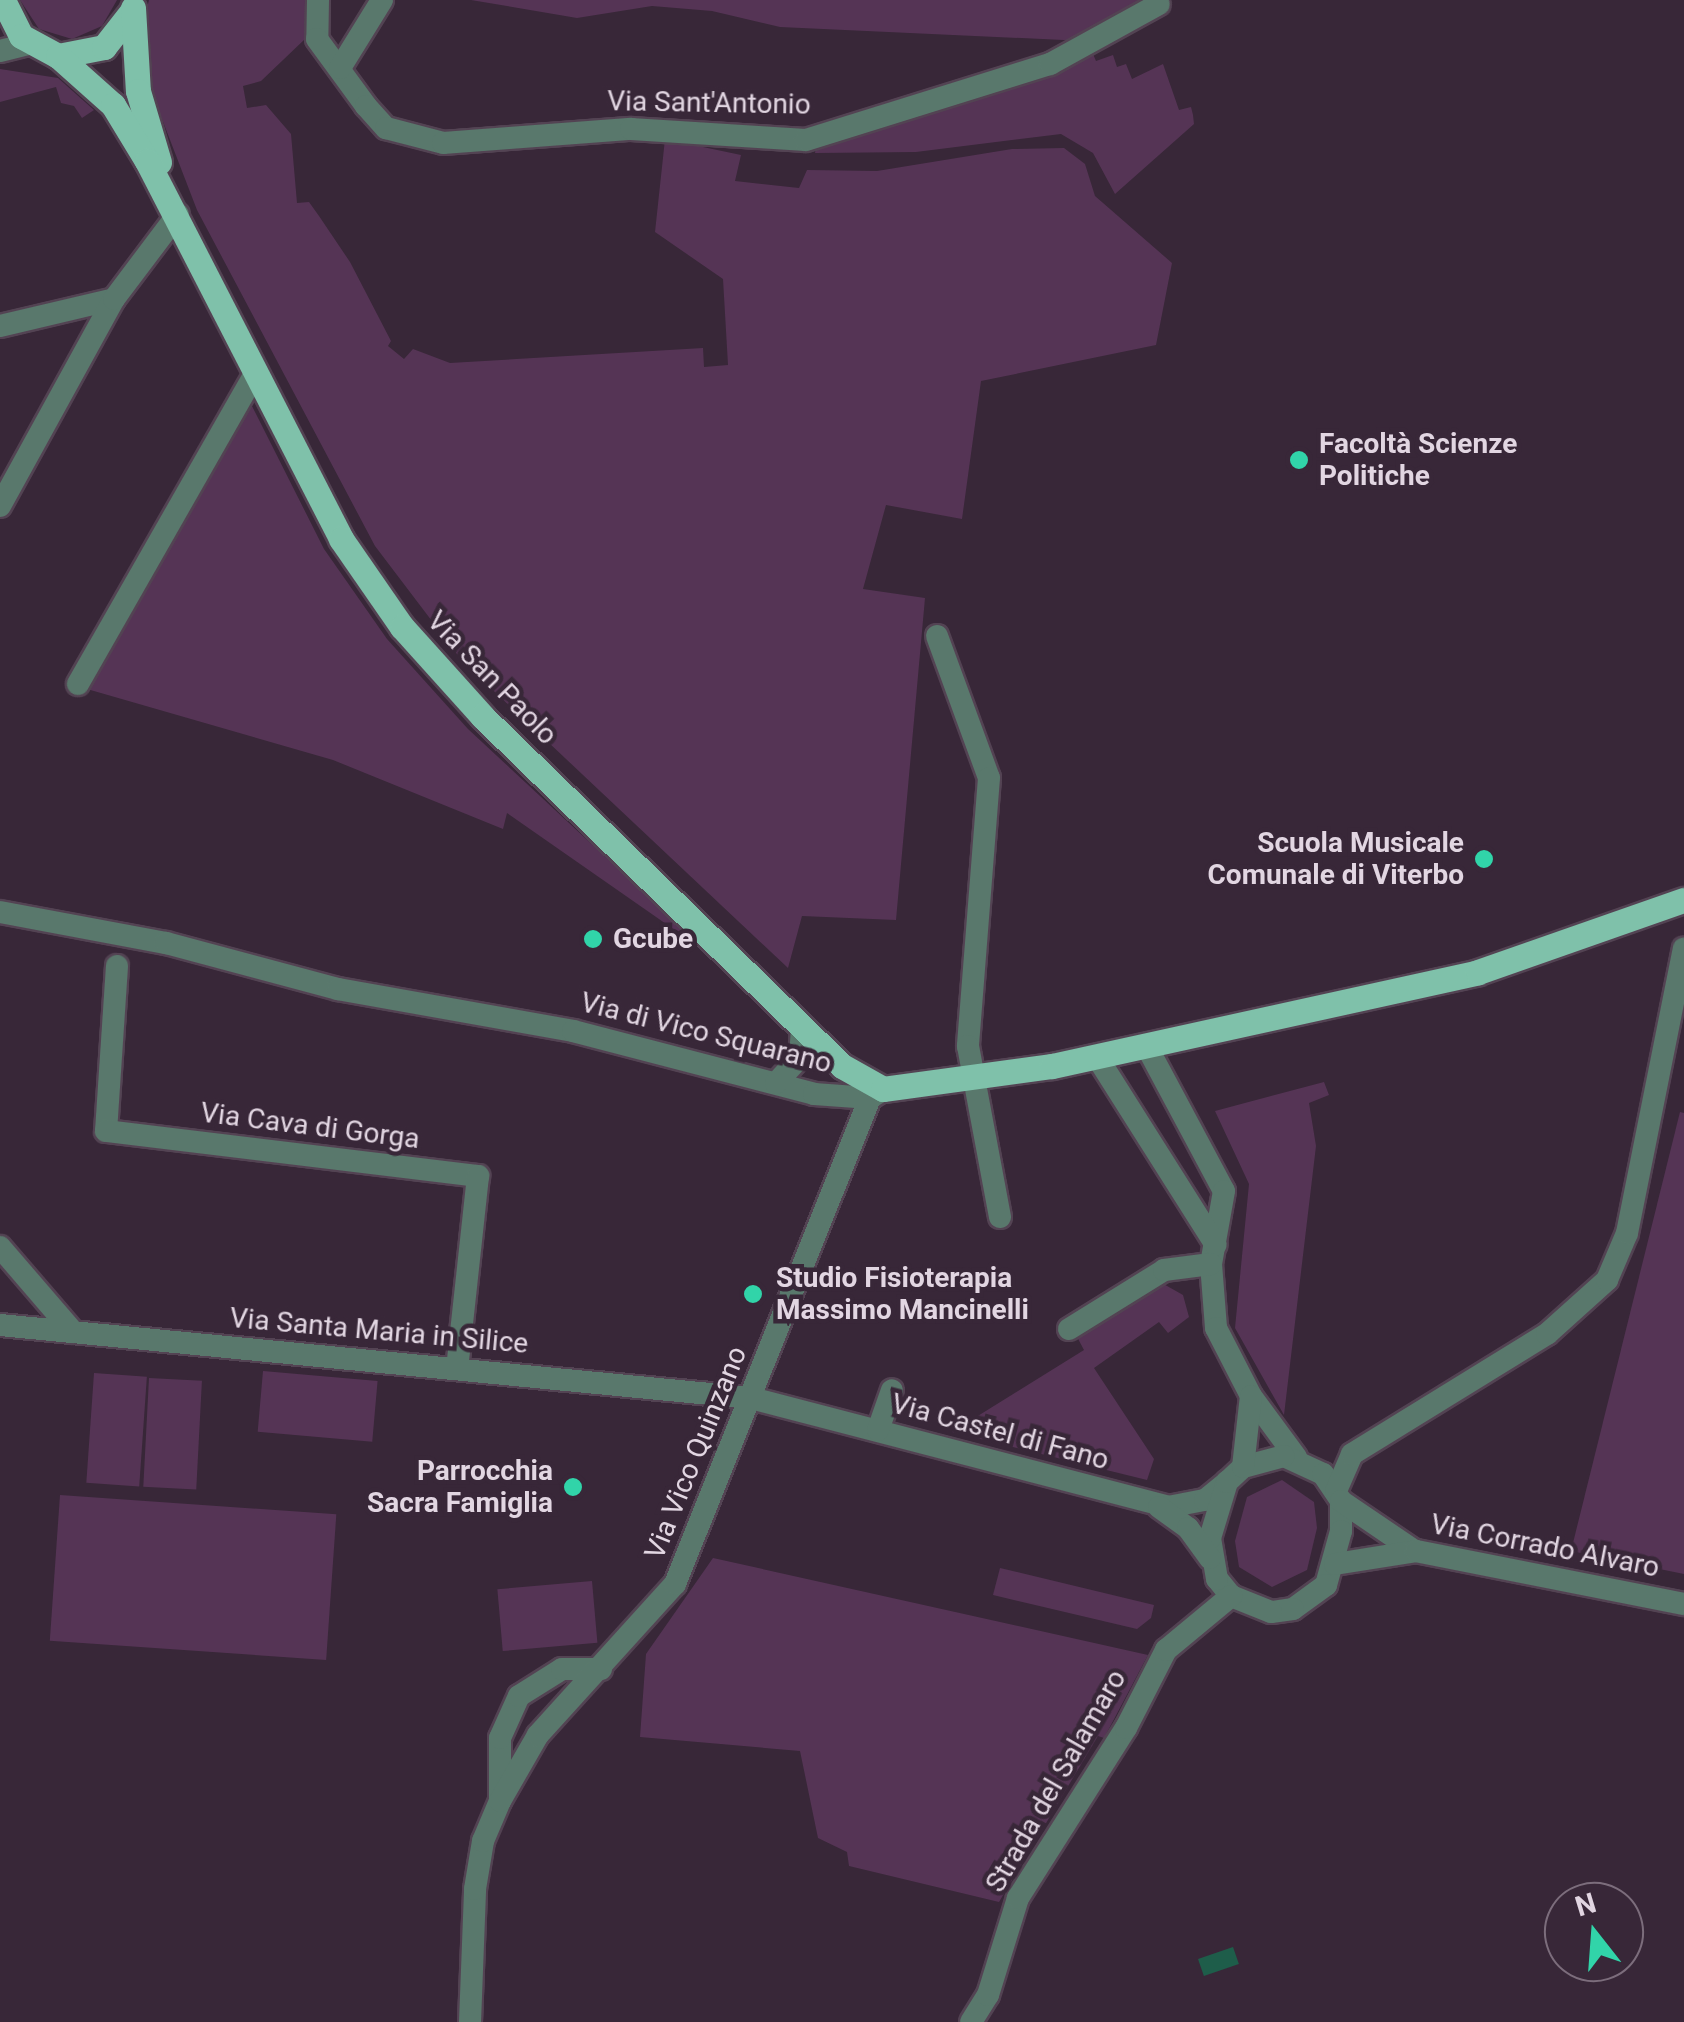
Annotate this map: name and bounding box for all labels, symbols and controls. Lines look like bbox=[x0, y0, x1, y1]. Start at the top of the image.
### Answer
street label: Via Sant'Antonio bbox=[607, 84, 811, 122]
place label: Facoltà Scienze Politiche bbox=[1319, 427, 1517, 493]
marker: Facoltà Scienze Politiche bbox=[1288, 449, 1310, 471]
street label: Via San Paolo bbox=[420, 604, 564, 752]
place label: Scuola Musicale Comunale di Viterbo bbox=[1208, 826, 1464, 892]
marker: Scuola Musicale Comunale di Viterbo bbox=[1473, 848, 1495, 870]
place label: Gcube bbox=[613, 922, 693, 956]
marker: Gcube bbox=[582, 928, 604, 950]
street label: Via di Vico Squarano bbox=[577, 986, 835, 1080]
street label: Via Cava di Gorga bbox=[199, 1096, 421, 1156]
place label: Studio Fisioterapia Massimo Mancinelli bbox=[776, 1261, 1029, 1327]
marker: Studio Fisioterapia Massimo Mancinelli bbox=[740, 1281, 766, 1307]
street label: Via Santa Maria in Silice bbox=[228, 1301, 530, 1361]
street label: Via Vico Quinzano bbox=[638, 1342, 754, 1564]
street label: Via Castel di Fano bbox=[888, 1387, 1112, 1477]
place label: Parrocchia Sacra Famiglia bbox=[367, 1454, 553, 1520]
marker: Parrocchia Sacra Famiglia bbox=[562, 1476, 584, 1498]
street label: Via Corrado Alvaro bbox=[1428, 1507, 1662, 1585]
street label: Strada del Salamaro bbox=[979, 1664, 1133, 1898]
north arrow bbox=[1544, 1882, 1644, 1982]
text: N bbox=[1571, 1886, 1600, 1923]

